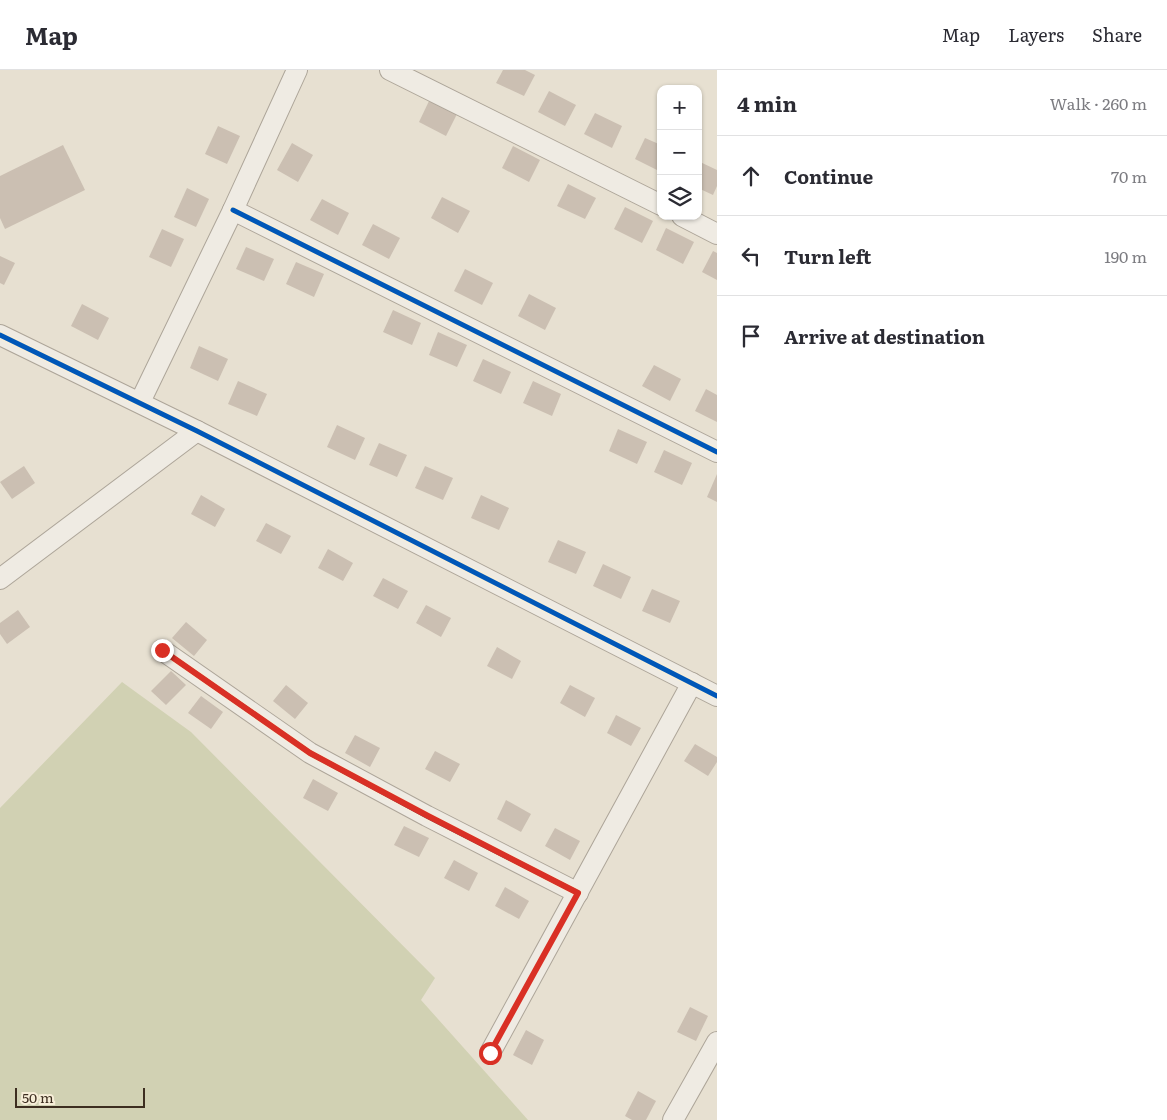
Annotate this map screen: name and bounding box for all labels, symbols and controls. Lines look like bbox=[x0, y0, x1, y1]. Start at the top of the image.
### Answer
text: Map bbox=[25, 17, 78, 52]
text: Map bbox=[942, 21, 980, 48]
text: Layers bbox=[1008, 21, 1064, 48]
text: Share bbox=[1092, 21, 1142, 48]
map controls bbox=[657, 85, 702, 220]
button: + bbox=[657, 85, 702, 130]
text: 4 min bbox=[737, 87, 797, 118]
text: Walk · 260 m bbox=[1050, 91, 1147, 115]
button: − bbox=[657, 130, 702, 175]
icon: ahead bbox=[737, 162, 765, 190]
text: Continue bbox=[784, 162, 873, 190]
text: 70 m bbox=[1111, 164, 1147, 188]
button: layers bbox=[657, 175, 702, 220]
icon: left bbox=[737, 242, 765, 270]
text: Turn left bbox=[784, 242, 871, 270]
text: 190 m bbox=[1104, 244, 1147, 268]
icon: arrive bbox=[737, 322, 765, 350]
text: Arrive at destination bbox=[784, 322, 985, 350]
route end bbox=[151, 639, 174, 662]
route start bbox=[479, 1042, 502, 1065]
scale bar bbox=[15, 1085, 145, 1108]
text: 50 m bbox=[22, 1087, 54, 1107]

